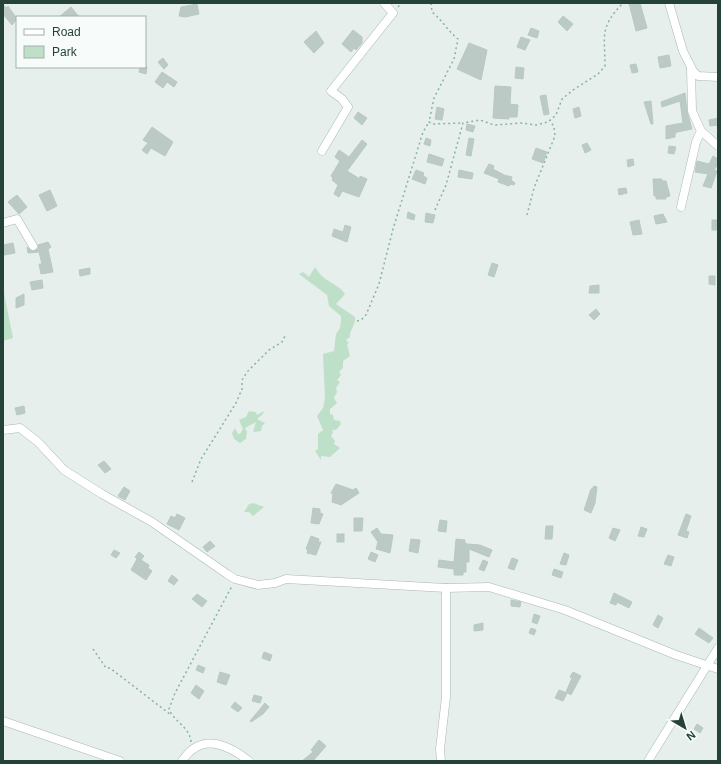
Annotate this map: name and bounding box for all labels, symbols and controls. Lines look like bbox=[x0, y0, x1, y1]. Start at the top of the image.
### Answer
legend bbox=[16, 16, 146, 68]
text: Road bbox=[52, 25, 81, 39]
text: Park bbox=[52, 45, 78, 59]
north arrow bbox=[665, 708, 705, 748]
text: N bbox=[684, 729, 698, 743]

